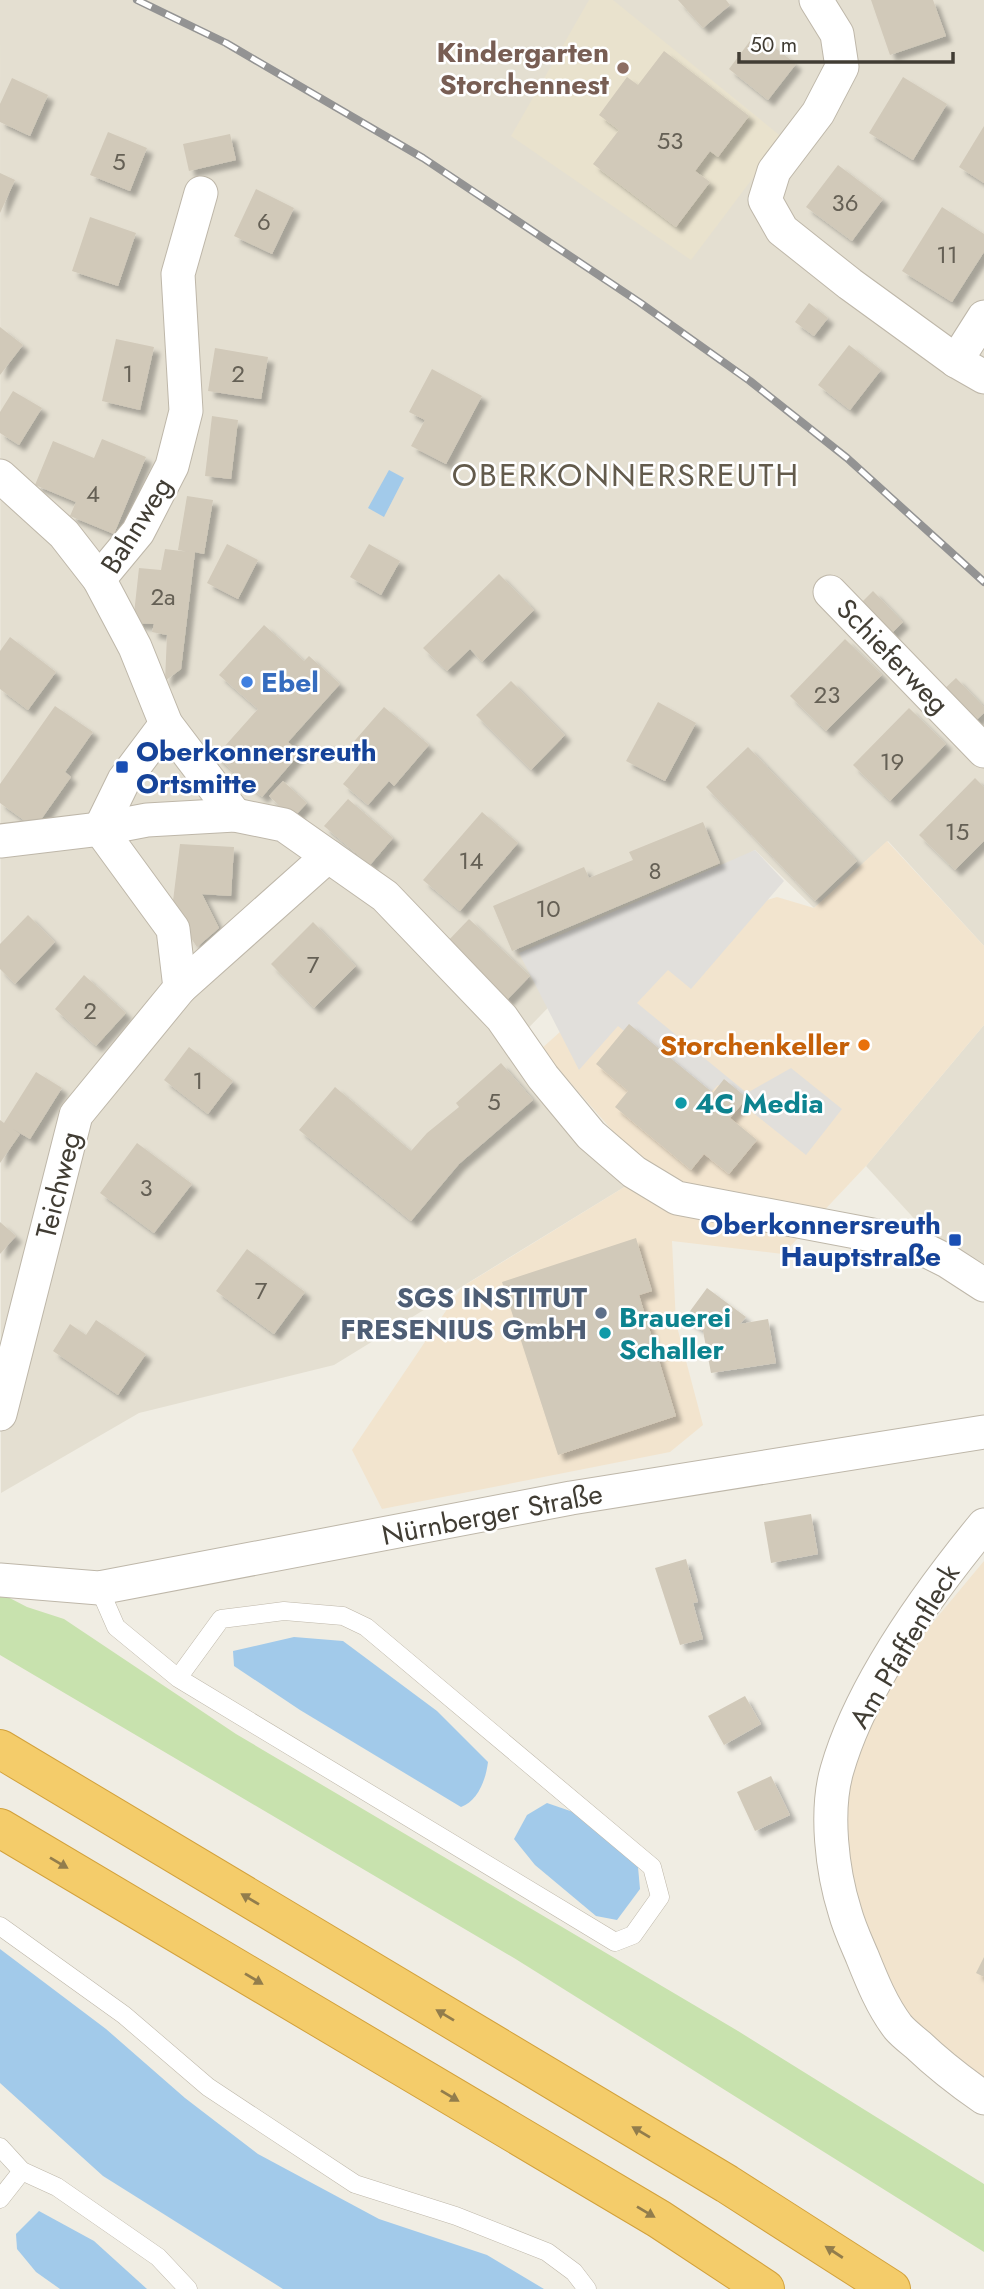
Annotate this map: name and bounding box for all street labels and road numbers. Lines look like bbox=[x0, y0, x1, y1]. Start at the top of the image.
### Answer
street label: Bahnweg bbox=[91, 469, 182, 582]
street label: Schieferweg bbox=[827, 589, 958, 723]
street label: Teichweg bbox=[25, 1127, 92, 1243]
street label: Nürnberger Straße bbox=[378, 1473, 606, 1556]
street label: Am Pfaffenfleck bbox=[839, 1556, 970, 1736]

